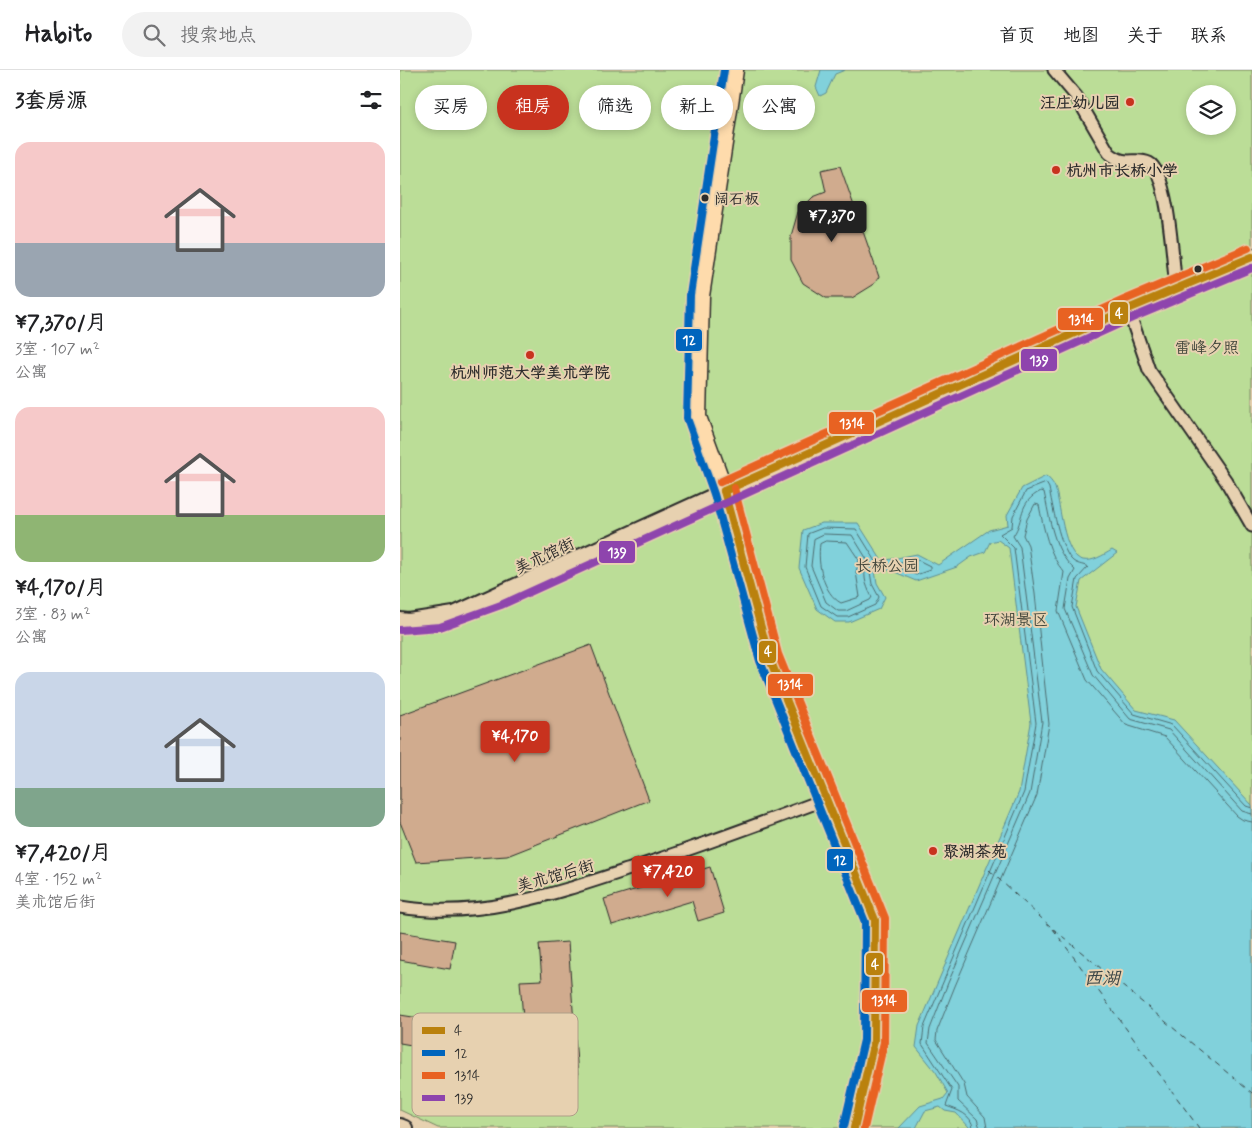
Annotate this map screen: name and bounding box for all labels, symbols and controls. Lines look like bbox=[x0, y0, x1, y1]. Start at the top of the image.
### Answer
search box bbox=[122, 12, 472, 57]
text: Habito bbox=[25, 19, 92, 50]
icon: search bbox=[140, 21, 168, 49]
text: 搜索地点 bbox=[180, 23, 256, 48]
text: 首页 bbox=[999, 24, 1035, 48]
text: 地图 bbox=[1063, 24, 1099, 48]
text: 关于 bbox=[1127, 24, 1163, 48]
text: 联系 bbox=[1191, 24, 1227, 48]
chip: 买房 bbox=[415, 85, 487, 130]
chip: 租房 bbox=[497, 85, 569, 130]
chip: 筛选 bbox=[579, 85, 651, 130]
chip: 新上 bbox=[661, 85, 733, 130]
chip: 公寓 bbox=[743, 85, 815, 130]
map controls bbox=[1186, 85, 1236, 135]
button: layers bbox=[1186, 85, 1236, 135]
icon: filters bbox=[357, 86, 385, 114]
text: 3套房源 bbox=[15, 87, 88, 115]
place label: 汪庄幼儿园 bbox=[1040, 93, 1120, 114]
marker: 汪庄幼儿园 bbox=[1124, 96, 1136, 108]
place label: 杭州市长桥小学 bbox=[1066, 161, 1178, 182]
marker: 杭州市长桥小学 bbox=[1050, 164, 1062, 176]
icon: home bbox=[155, 175, 245, 265]
place label: 阔石板 bbox=[714, 190, 759, 210]
marker: 阔石板 bbox=[700, 193, 710, 203]
pin: ¥7,370 bbox=[791, 200, 873, 243]
text: ¥7,370 bbox=[808, 206, 856, 227]
unlabelled marker bbox=[1193, 264, 1203, 274]
line badge: 4 bbox=[1109, 301, 1129, 325]
text: 4 bbox=[1115, 305, 1124, 323]
line badge: 1314 bbox=[1057, 307, 1104, 331]
text: ¥7,370/月 bbox=[15, 309, 107, 337]
text: 1314 bbox=[1068, 311, 1095, 329]
line badge: 12 bbox=[675, 328, 703, 352]
text: 12 bbox=[682, 332, 696, 350]
park label: 雷峰夕照 bbox=[1175, 338, 1239, 359]
text: 3室 · 107 m² bbox=[15, 339, 100, 360]
line badge: 139 bbox=[1020, 348, 1058, 372]
marker: 杭州师范大学美术学院 bbox=[524, 349, 536, 361]
text: 139 bbox=[1029, 352, 1049, 370]
text: 公寓 bbox=[15, 362, 47, 383]
place label: 杭州师范大学美术学院 bbox=[450, 363, 610, 384]
line badge: 1314 bbox=[828, 411, 875, 435]
text: 1314 bbox=[839, 415, 866, 433]
icon: home bbox=[155, 440, 245, 530]
street label: 美术馆街 bbox=[511, 533, 578, 579]
line badge: 139 bbox=[598, 540, 636, 564]
text: 139 bbox=[607, 544, 627, 562]
park label: 长桥公园 bbox=[855, 556, 919, 577]
text: ¥4,170/月 bbox=[15, 574, 107, 602]
text: 3室 · 83 m² bbox=[15, 604, 90, 625]
park label: 环湖景区 bbox=[984, 610, 1048, 631]
text: 公寓 bbox=[15, 627, 47, 648]
line badge: 4 bbox=[758, 640, 777, 664]
text: 4 bbox=[764, 643, 773, 661]
line badge: 1314 bbox=[767, 673, 814, 697]
text: 1314 bbox=[777, 676, 804, 694]
icon: home bbox=[155, 705, 245, 795]
pin: ¥4,170 bbox=[474, 720, 556, 763]
text: ¥4,170 bbox=[492, 726, 538, 747]
text: ¥7,420/月 bbox=[15, 839, 112, 867]
place label: 聚湖茶苑 bbox=[943, 842, 1007, 863]
marker: 聚湖茶苑 bbox=[927, 845, 939, 857]
line badge: 12 bbox=[826, 848, 854, 872]
text: 12 bbox=[833, 852, 847, 870]
street label: 美术馆后街 bbox=[514, 855, 597, 898]
pin: ¥7,420 bbox=[627, 856, 709, 898]
text: ¥7,420 bbox=[643, 861, 693, 882]
text: 4室 · 152 m² bbox=[15, 869, 102, 890]
text: 美术馆后街 bbox=[15, 892, 95, 913]
line badge: 4 bbox=[865, 952, 884, 976]
text: 4 bbox=[871, 956, 880, 974]
water label: 西湖 bbox=[1084, 967, 1122, 991]
line badge: 1314 bbox=[861, 989, 908, 1013]
text: 1314 bbox=[871, 992, 898, 1010]
legend bbox=[412, 1013, 578, 1116]
text: 4 bbox=[454, 1022, 462, 1040]
text: 12 bbox=[454, 1045, 468, 1063]
text: 1314 bbox=[454, 1067, 480, 1085]
text: 139 bbox=[454, 1090, 474, 1108]

